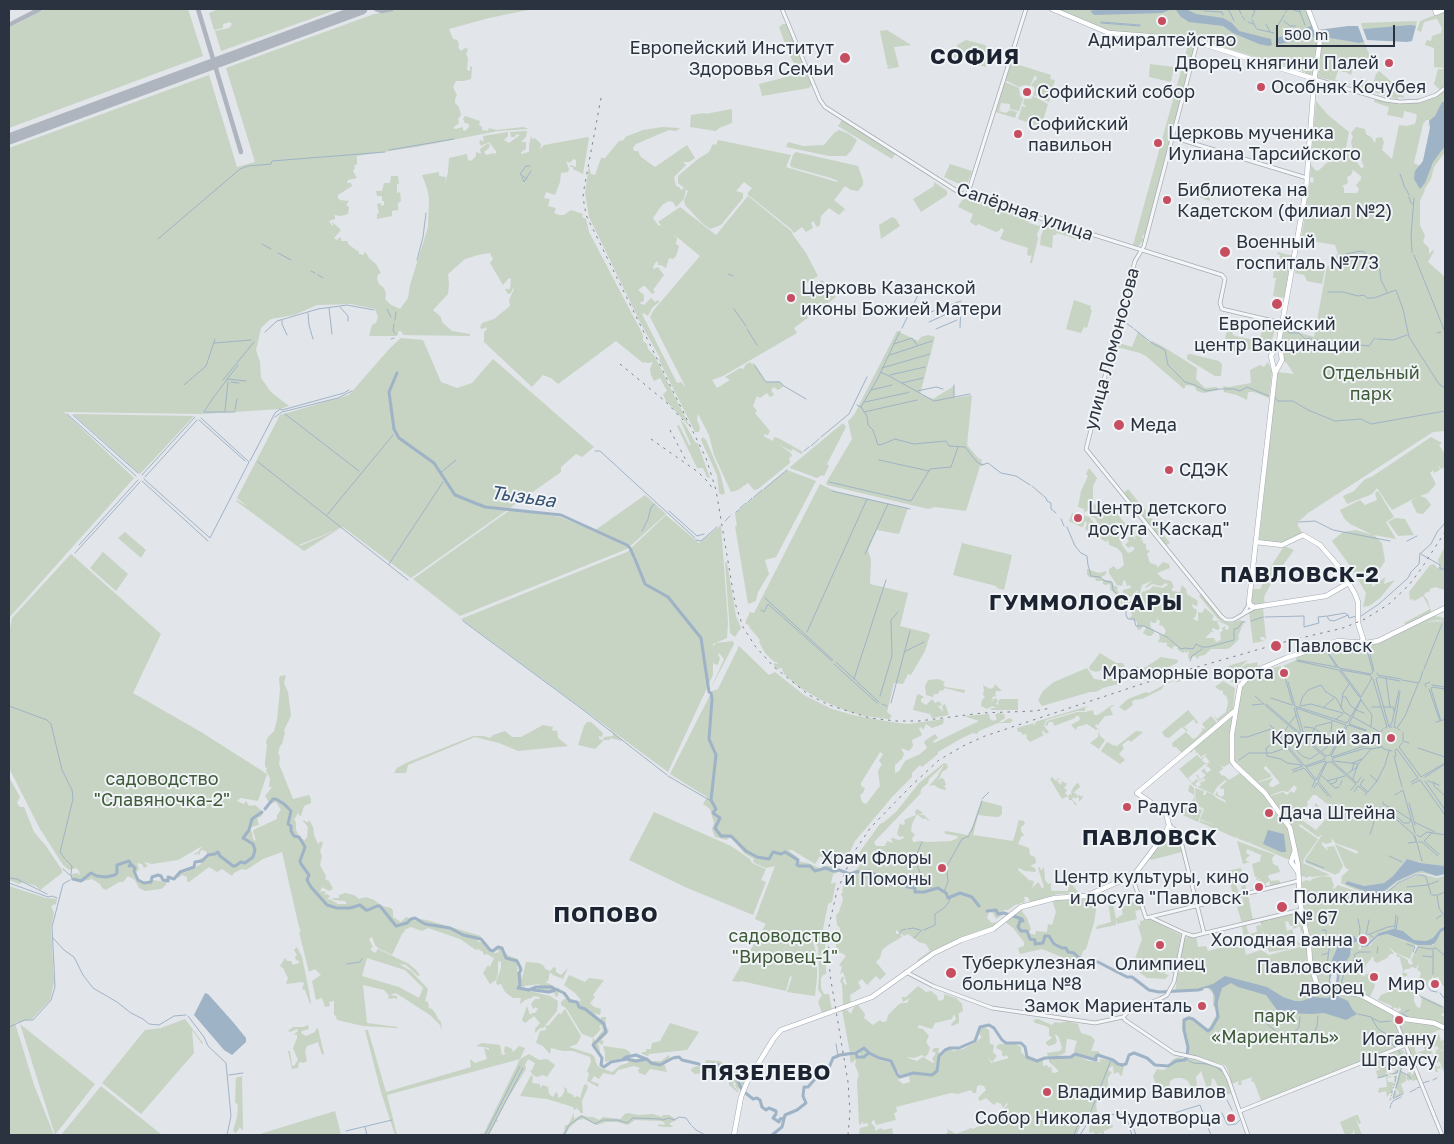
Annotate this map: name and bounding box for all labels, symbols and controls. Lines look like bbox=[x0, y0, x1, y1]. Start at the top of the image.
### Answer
marker: Адмиралтейство bbox=[1156, 15, 1168, 27]
scale bar bbox=[1279, 15, 1398, 47]
text: 500 m bbox=[1284, 25, 1328, 43]
place label: Адмиралтейство bbox=[1088, 29, 1236, 51]
place label: Европейский Институт Здоровья Семьи bbox=[629, 37, 834, 80]
district label: СОФИЯ bbox=[929, 44, 1021, 70]
marker: Европейский Институт Здоровья Семьи bbox=[838, 51, 852, 65]
place label: Дворец княгини Палей bbox=[1175, 52, 1379, 74]
marker: Дворец княгини Палей bbox=[1383, 57, 1395, 69]
place label: Особняк Кочубея bbox=[1271, 76, 1426, 98]
place label: Софийский собор bbox=[1037, 81, 1195, 103]
marker: Особняк Кочубея bbox=[1255, 81, 1267, 93]
marker: Софийский собор bbox=[1021, 86, 1033, 98]
place label: Софийский павильон bbox=[1028, 113, 1128, 156]
place label: Церковь мученика Иулиана Тарсийского bbox=[1168, 122, 1361, 164]
marker: Софийский павильон bbox=[1012, 128, 1024, 140]
marker: Церковь мученика Иулиана Тарсийского bbox=[1152, 137, 1164, 149]
street label: Сапёрная улица bbox=[954, 178, 1096, 246]
place label: Библиотека на Кадетском (филиал №2) bbox=[1177, 179, 1392, 222]
marker: Библиотека на Кадетском (филиал №2) bbox=[1161, 194, 1173, 206]
place label: Военный госпиталь №773 bbox=[1236, 231, 1379, 274]
marker: Военный госпиталь №773 bbox=[1218, 245, 1232, 259]
street label: улица Ломоносова bbox=[1080, 265, 1144, 433]
place label: Церковь Казанской иконы Божией Матери bbox=[801, 277, 1002, 320]
marker: Церковь Казанской иконы Божией Матери bbox=[785, 292, 797, 304]
marker: Европейский центр Вакцинации bbox=[1270, 297, 1284, 311]
place label: Европейский центр Вакцинации bbox=[1194, 313, 1360, 356]
park label: Отдельный парк bbox=[1322, 362, 1420, 404]
place label: Меда bbox=[1130, 414, 1177, 436]
marker: Меда bbox=[1112, 418, 1126, 432]
place label: СДЭК bbox=[1179, 459, 1228, 481]
marker: СДЭК bbox=[1163, 464, 1175, 476]
water label: Тызьва bbox=[489, 481, 557, 513]
place label: Центр детского досуга "Каскад" bbox=[1088, 497, 1229, 540]
marker: Центр детского досуга "Каскад" bbox=[1072, 512, 1084, 524]
district label: ПАВЛОВСК-2 bbox=[1219, 562, 1381, 588]
district label: ГУММОЛОСАРЫ bbox=[988, 590, 1184, 616]
place label: Павловск bbox=[1287, 635, 1372, 657]
marker: Павловск bbox=[1269, 639, 1283, 653]
place label: Мраморные ворота bbox=[1102, 662, 1274, 684]
marker: Мраморные ворота bbox=[1278, 667, 1290, 679]
place label: Круглый зал bbox=[1271, 727, 1381, 749]
marker: Круглый зал bbox=[1385, 732, 1397, 744]
park label: садоводство "Славяночка-2" bbox=[94, 768, 230, 811]
place label: Радуга bbox=[1137, 796, 1198, 818]
marker: Радуга bbox=[1121, 801, 1133, 813]
place label: Дача Штейна bbox=[1279, 802, 1396, 824]
marker: Дача Штейна bbox=[1263, 807, 1275, 819]
district label: ПАВЛОВСК bbox=[1081, 825, 1219, 851]
place label: Храм Флоры и Помоны bbox=[821, 847, 932, 890]
marker: Храм Флоры и Помоны bbox=[936, 862, 948, 874]
place label: Центр культуры, кино и досуга "Павловск" bbox=[1054, 866, 1249, 909]
marker: Центр культуры, кино и досуга "Павловск" bbox=[1253, 881, 1265, 893]
place label: Поликлиника № 67 bbox=[1293, 886, 1413, 929]
marker: Поликлиника № 67 bbox=[1275, 900, 1289, 914]
district label: ПОПОВО bbox=[553, 902, 659, 928]
park label: садоводство "Вировец-1" bbox=[729, 925, 841, 968]
place label: Холодная ванна bbox=[1210, 929, 1353, 951]
marker: Холодная ванна bbox=[1357, 934, 1369, 946]
marker: Олимпиец bbox=[1154, 939, 1166, 951]
place label: Туберкулезная больница №8 bbox=[962, 952, 1096, 994]
place label: Олимпиец bbox=[1115, 953, 1205, 975]
place label: Павловский дворец bbox=[1257, 956, 1364, 999]
marker: Туберкулезная больница №8 bbox=[944, 966, 958, 980]
marker: Павловский дворец bbox=[1368, 971, 1380, 983]
place label: Мир bbox=[1387, 973, 1425, 995]
marker: Мир bbox=[1429, 978, 1441, 990]
place label: Замок Мариенталь bbox=[1024, 995, 1192, 1017]
marker: Замок Мариенталь bbox=[1196, 1000, 1208, 1012]
park label: парк «Мариенталь» bbox=[1211, 1005, 1339, 1048]
marker: Иоганну Штраусу bbox=[1393, 1014, 1405, 1026]
place label: Иоганну Штраусу bbox=[1361, 1028, 1437, 1070]
district label: ПЯЗЕЛЕВО bbox=[700, 1060, 832, 1086]
place label: Владимир Вавилов bbox=[1057, 1081, 1226, 1103]
marker: Владимир Вавилов bbox=[1041, 1086, 1053, 1098]
place label: Собор Николая Чудотворца bbox=[975, 1107, 1221, 1129]
marker: Собор Николая Чудотворца bbox=[1225, 1112, 1237, 1124]

